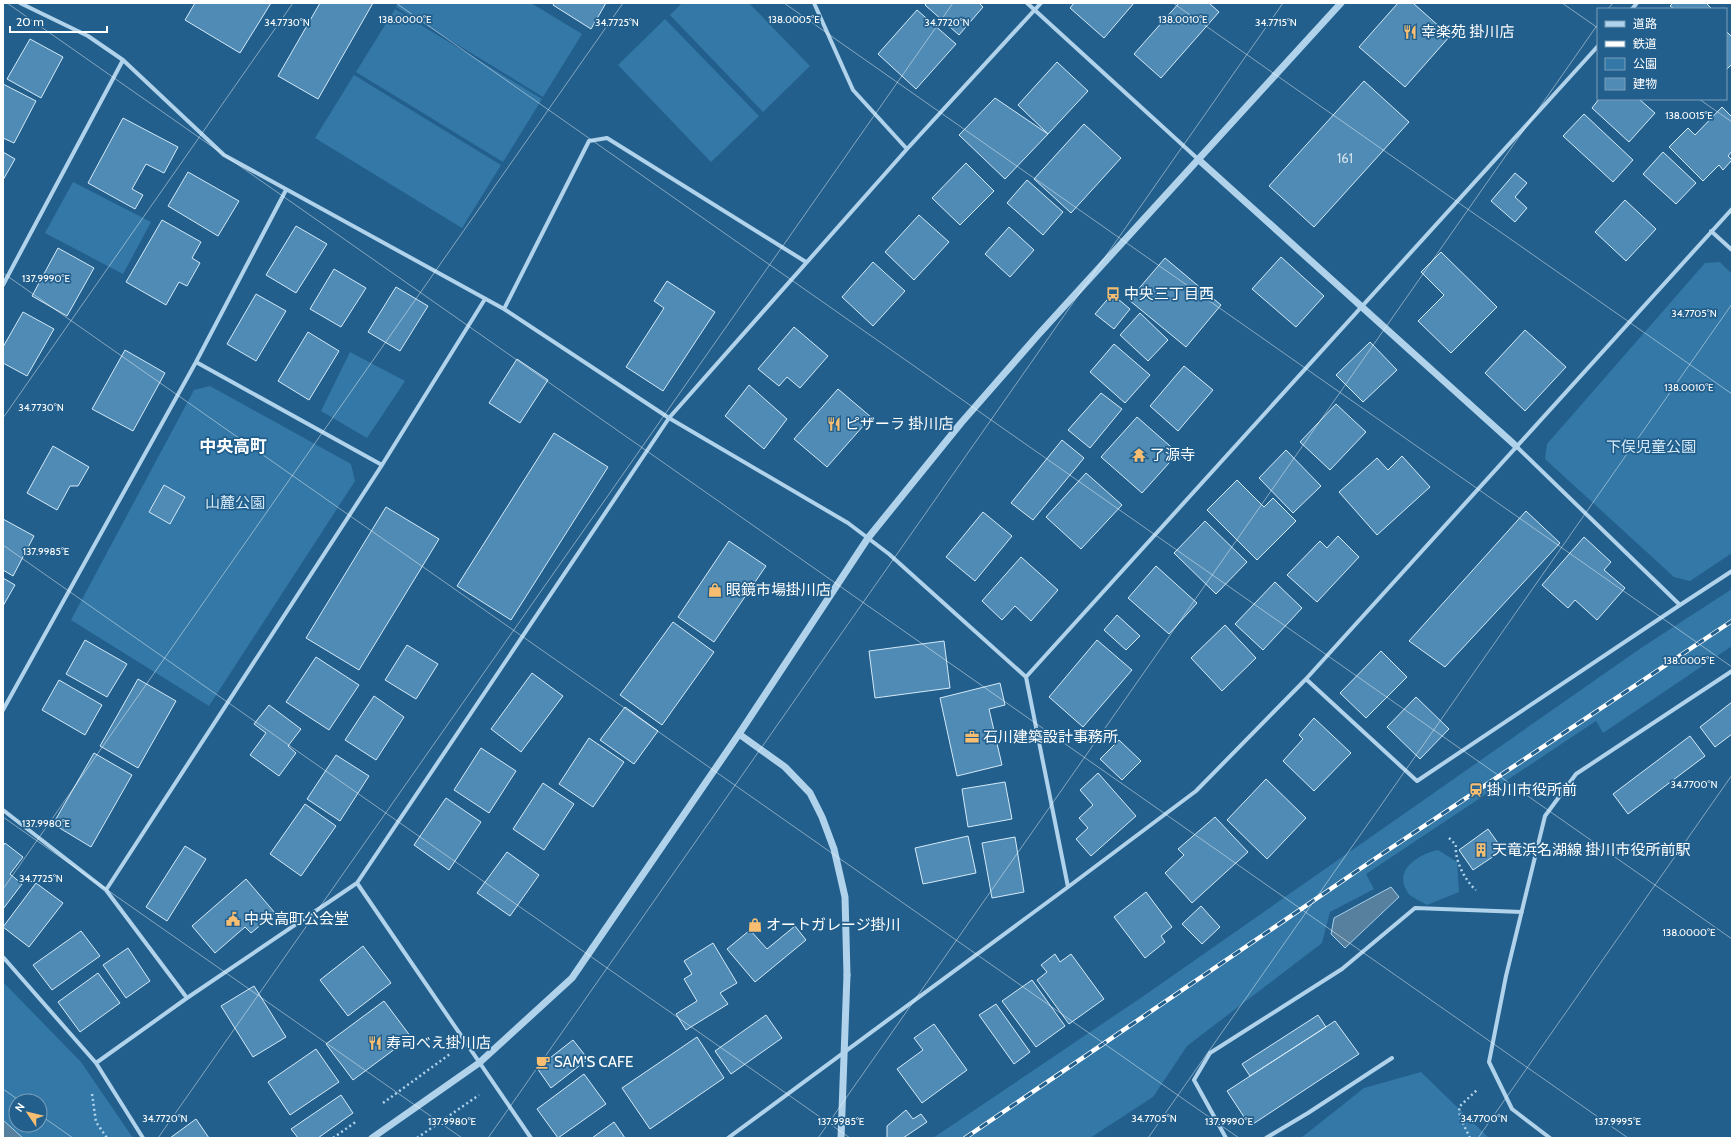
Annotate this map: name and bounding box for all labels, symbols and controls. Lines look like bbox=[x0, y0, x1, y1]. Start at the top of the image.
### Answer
scale bar bbox=[10, 8, 107, 34]
legend bbox=[1597, 8, 1727, 100]
text: 138.0000°E bbox=[378, 13, 432, 26]
text: 138.0005°E bbox=[768, 13, 820, 26]
text: 138.0010°E bbox=[1158, 13, 1208, 26]
text: 20 m bbox=[16, 14, 44, 29]
text: 34.7730°N bbox=[264, 16, 310, 29]
text: 34.7725°N bbox=[595, 16, 639, 29]
text: 34.7720°N bbox=[924, 16, 970, 29]
text: 34.7715°N bbox=[1255, 16, 1297, 29]
text: 道路 bbox=[1633, 16, 1657, 31]
place label: 幸楽苑 掛川店 bbox=[1421, 23, 1514, 41]
restaurant icon: 幸楽苑 掛川店 bbox=[1402, 24, 1418, 40]
text: 鉄道 bbox=[1633, 36, 1657, 51]
text: 公園 bbox=[1633, 56, 1657, 71]
text: 建物 bbox=[1633, 76, 1657, 91]
text: 138.0015°E bbox=[1665, 109, 1713, 122]
house number: 161 bbox=[1337, 150, 1353, 166]
text: 137.9990°E bbox=[22, 272, 70, 285]
place label: 中央三丁目西 bbox=[1124, 285, 1214, 303]
bus stop icon: 中央三丁目西 bbox=[1105, 286, 1121, 302]
text: 34.7705°N bbox=[1671, 307, 1717, 320]
text: 138.0010°E bbox=[1664, 381, 1714, 394]
text: 34.7730°N bbox=[18, 401, 64, 414]
place label: ピザーラ 掛川店 bbox=[845, 415, 953, 433]
restaurant icon: ピザーラ 掛川店 bbox=[826, 416, 842, 432]
district label: 中央高町 bbox=[199, 436, 267, 456]
park label: 下俣児童公園 bbox=[1606, 438, 1696, 456]
place label: 了源寺 bbox=[1150, 446, 1195, 464]
temple icon: 了源寺 bbox=[1131, 447, 1147, 463]
park label: 山麓公園 bbox=[205, 494, 265, 512]
text: 137.9985°E bbox=[23, 545, 70, 558]
place label: 眼鏡市場掛川店 bbox=[726, 581, 831, 599]
shop icon: 眼鏡市場掛川店 bbox=[707, 582, 723, 598]
text: 138.0005°E bbox=[1663, 654, 1715, 667]
place label: 石川建築設計事務所 bbox=[983, 728, 1118, 746]
office icon: 石川建築設計事務所 bbox=[964, 729, 980, 745]
text: 34.7700°N bbox=[1670, 778, 1718, 791]
place label: 掛川市役所前 bbox=[1487, 781, 1577, 799]
station icon: 掛川市役所前 bbox=[1468, 782, 1484, 798]
text: 137.9980°E bbox=[22, 817, 71, 830]
place label: 天竜浜名湖線 掛川市役所前駅 bbox=[1492, 841, 1690, 859]
building icon: 天竜浜名湖線 掛川市役所前駅 bbox=[1473, 842, 1489, 858]
text: 34.7725°N bbox=[19, 872, 63, 885]
place label: 中央高町公会堂 bbox=[244, 910, 349, 928]
public building icon: 中央高町公会堂 bbox=[225, 911, 241, 927]
place label: オートガレージ掛川 bbox=[766, 916, 901, 934]
shop icon: オートガレージ掛川 bbox=[747, 917, 763, 933]
text: 138.0000°E bbox=[1662, 926, 1716, 939]
place label: 寿司べえ掛川店 bbox=[386, 1034, 491, 1052]
restaurant icon: 寿司べえ掛川店 bbox=[367, 1035, 383, 1051]
place label: SAM'S CAFE bbox=[554, 1053, 633, 1071]
cafe icon: SAM'S CAFE bbox=[535, 1054, 551, 1070]
north arrow bbox=[8, 1093, 48, 1133]
text: N bbox=[12, 1100, 28, 1114]
text: 34.7720°N bbox=[142, 1112, 188, 1125]
text: 34.7705°N bbox=[1131, 1112, 1177, 1125]
text: 34.7700°N bbox=[1460, 1112, 1508, 1125]
text: 137.9980°E bbox=[428, 1115, 477, 1128]
text: 137.9985°E bbox=[818, 1115, 865, 1128]
text: 137.9990°E bbox=[1205, 1115, 1253, 1128]
text: 137.9995°E bbox=[1595, 1115, 1642, 1128]

